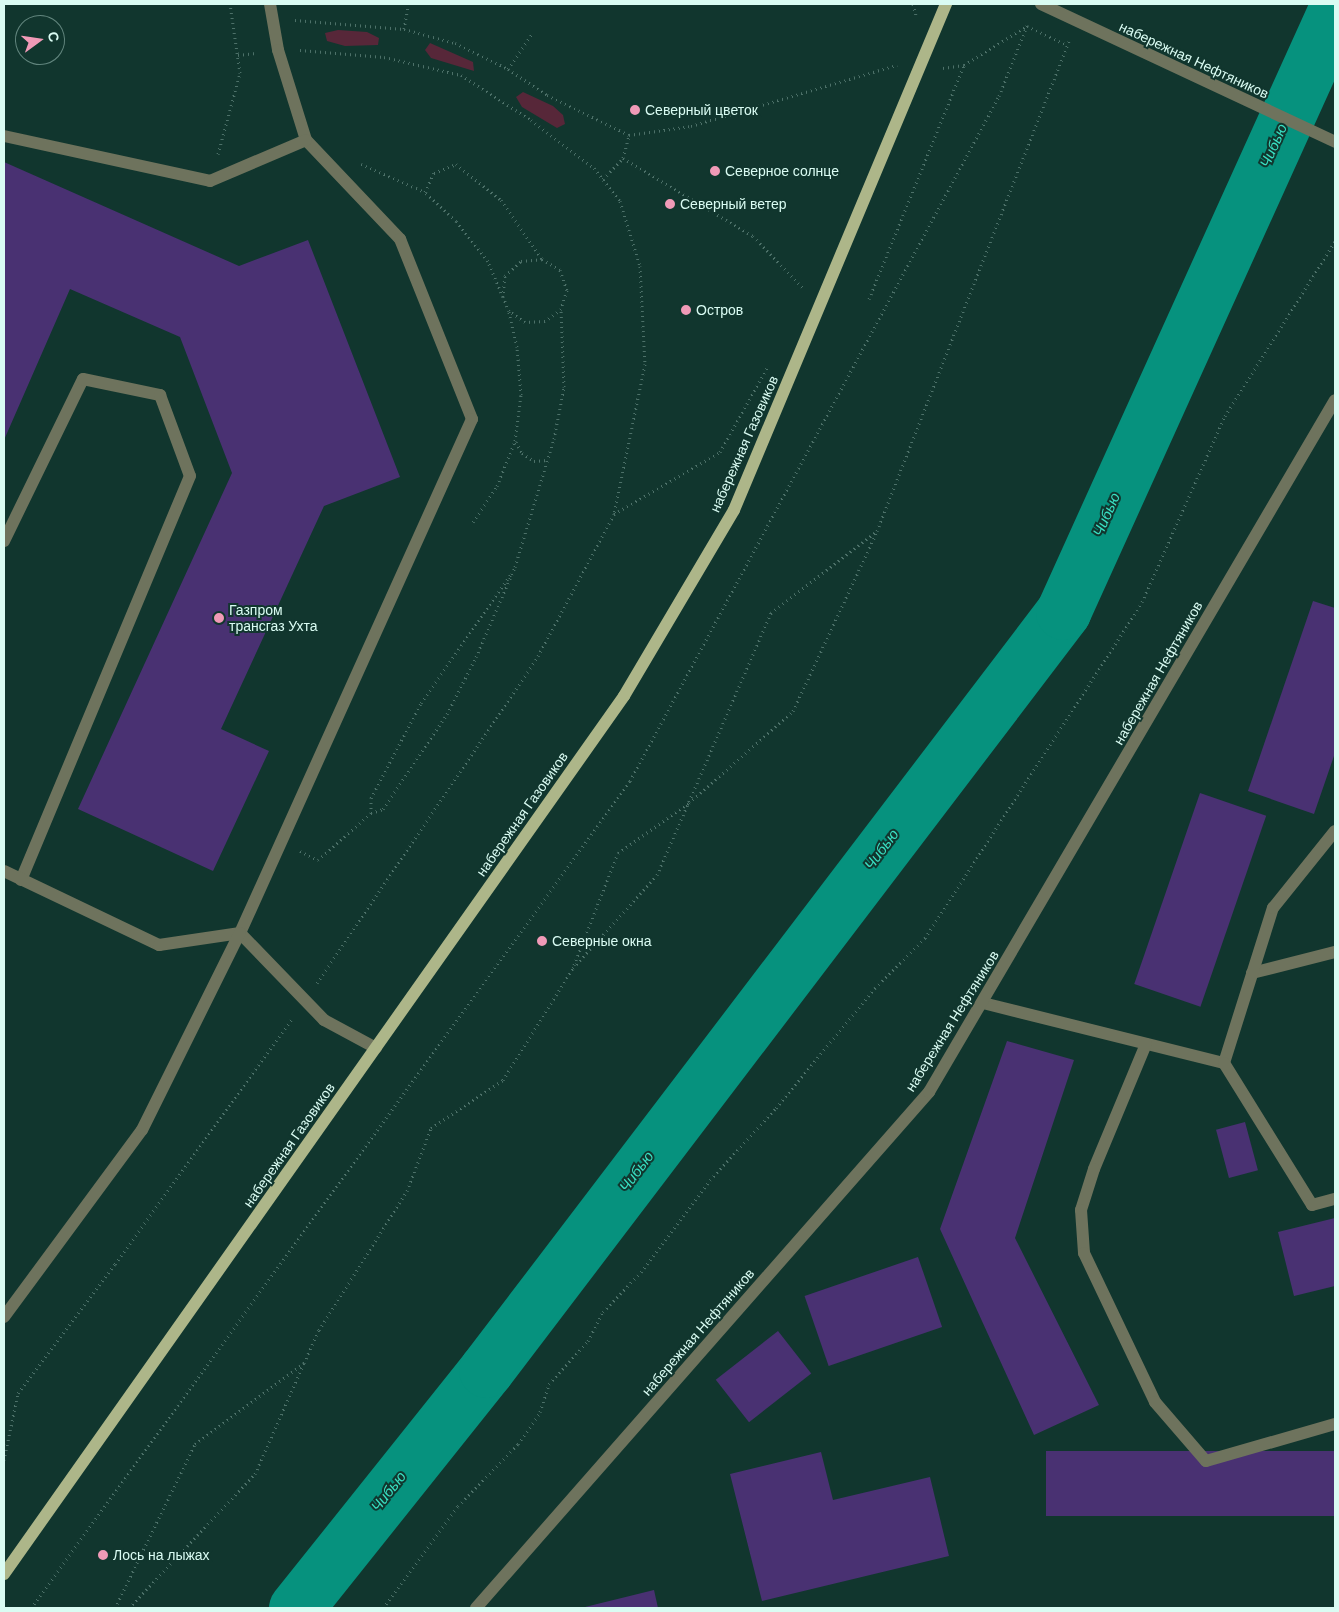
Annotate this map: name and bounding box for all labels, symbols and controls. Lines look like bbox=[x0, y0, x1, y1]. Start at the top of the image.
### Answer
north arrow bbox=[15, 15, 65, 65]
street label: набережная Нефтяников bbox=[1117, 18, 1271, 102]
text: С bbox=[44, 30, 64, 44]
place label: Северный цветок bbox=[645, 102, 758, 118]
marker: Северный цветок bbox=[629, 104, 641, 116]
water label: Чибью bbox=[1256, 121, 1292, 171]
place label: Северное солнце bbox=[725, 163, 839, 179]
marker: Северное солнце bbox=[709, 165, 721, 177]
place label: Северный ветер bbox=[680, 196, 787, 212]
marker: Северный ветер bbox=[664, 198, 676, 210]
place label: Остров bbox=[696, 302, 743, 318]
marker: Остров bbox=[680, 304, 692, 316]
street label: набережная Газовиков bbox=[706, 373, 782, 515]
water label: Чибью bbox=[1089, 490, 1125, 540]
street label: набережная Нефтяников bbox=[1110, 598, 1206, 748]
place label: Газпром трансгаз Ухта bbox=[229, 602, 317, 634]
marker: Газпром трансгаз Ухта bbox=[213, 612, 225, 624]
street label: набережная Газовиков bbox=[473, 749, 571, 879]
water label: Чибью bbox=[861, 826, 903, 874]
place label: Северные окна bbox=[552, 933, 651, 949]
marker: Северные окна bbox=[536, 935, 548, 947]
street label: набережная Нефтяников bbox=[902, 947, 1002, 1095]
street label: набережная Газовиков bbox=[240, 1080, 338, 1210]
water label: Чибью bbox=[616, 1148, 658, 1196]
street label: набережная Нефтяников bbox=[638, 1265, 758, 1399]
water label: Чибью bbox=[368, 1468, 410, 1516]
place label: Лось на лыжах bbox=[113, 1547, 210, 1563]
marker: Лось на лыжах bbox=[97, 1549, 109, 1561]

